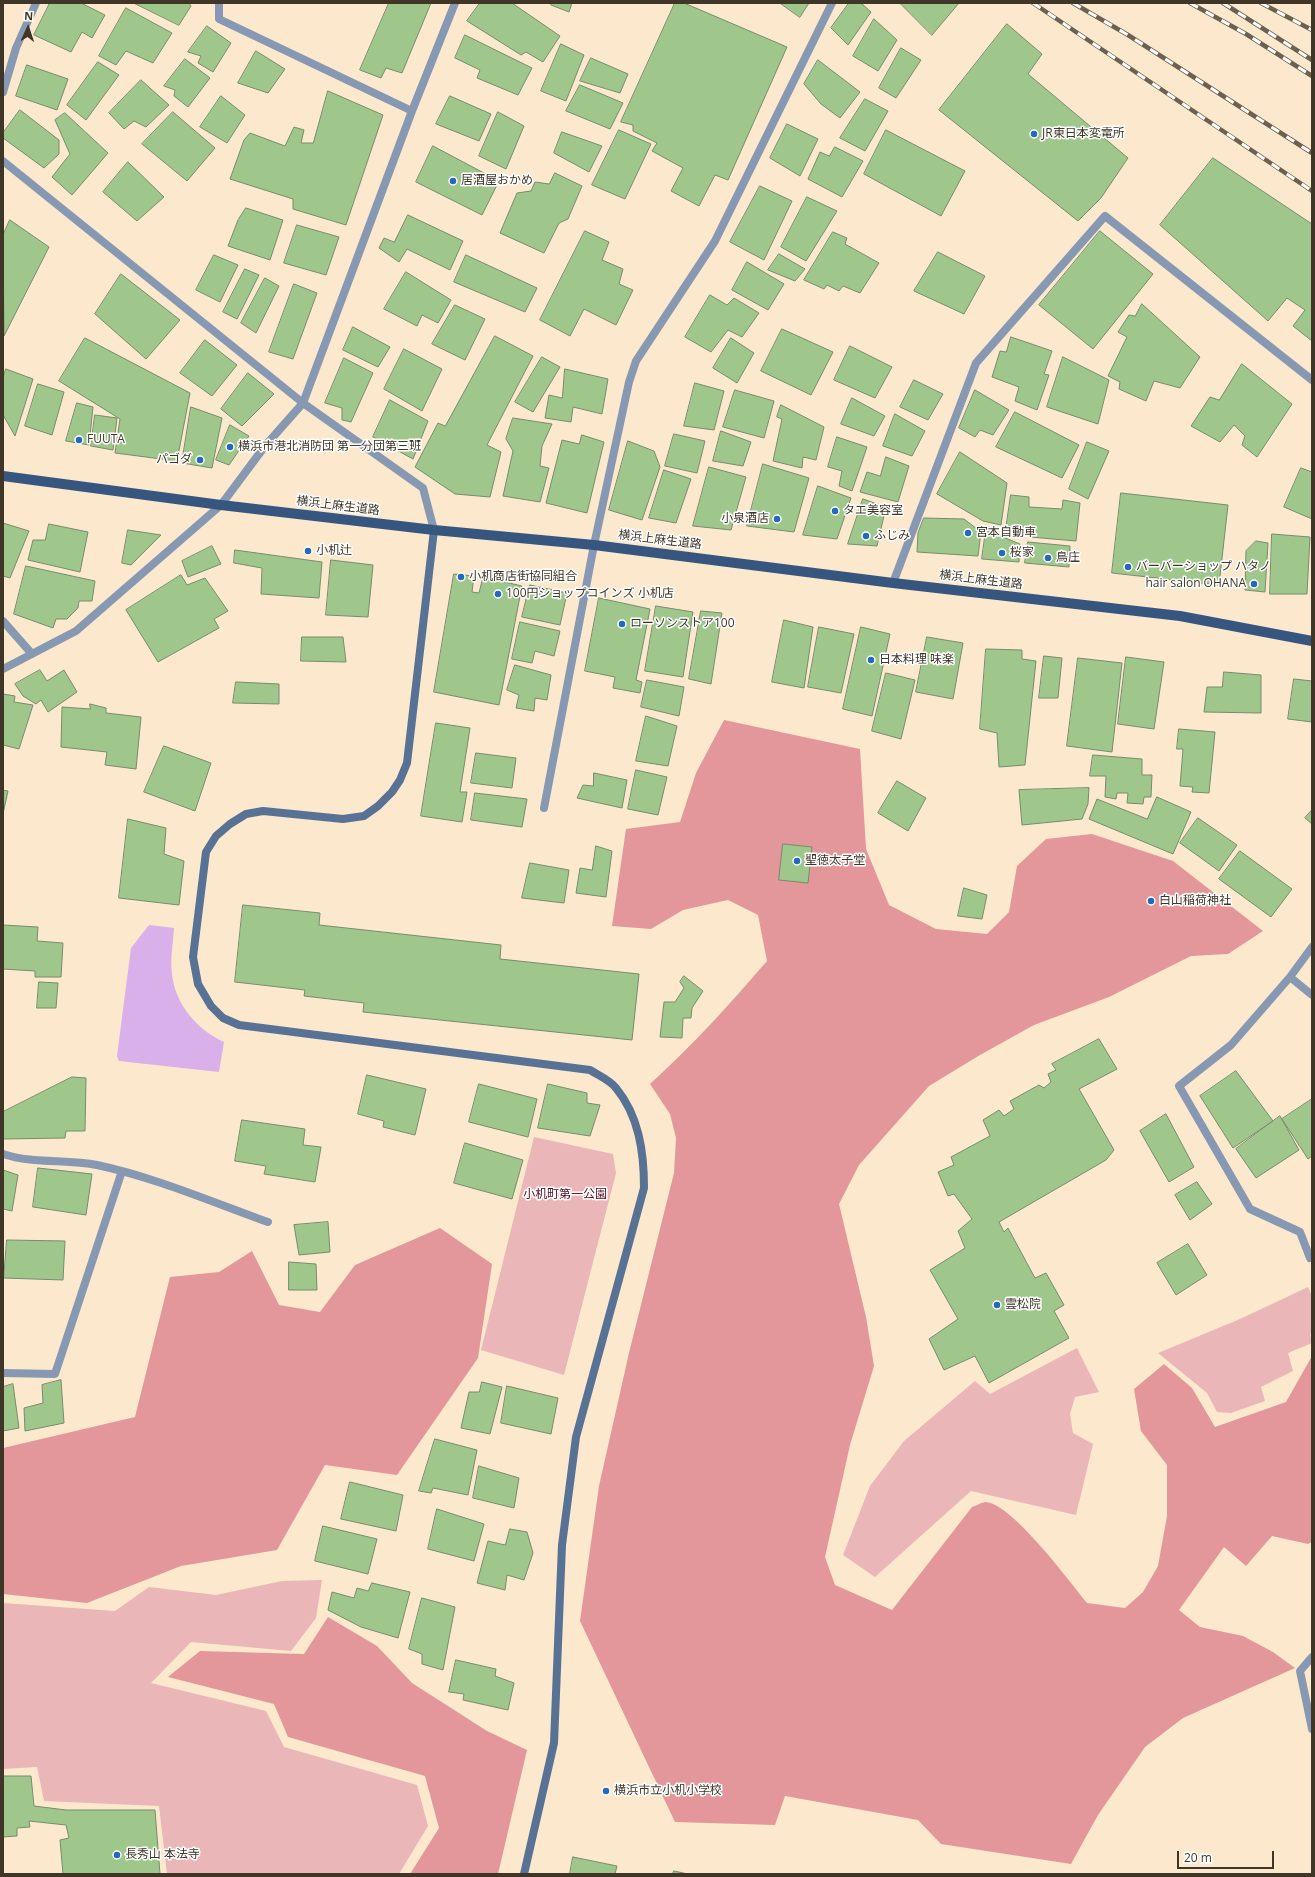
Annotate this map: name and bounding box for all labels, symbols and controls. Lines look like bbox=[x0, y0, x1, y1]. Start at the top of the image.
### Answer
north arrow bbox=[8, 8, 48, 48]
text: N bbox=[24, 8, 34, 23]
place label: JR東日本変電所 bbox=[1042, 127, 1125, 141]
marker: JR東日本変電所 bbox=[1029, 129, 1039, 139]
place label: 居酒屋おかめ bbox=[461, 174, 533, 188]
marker: 居酒屋おかめ bbox=[448, 176, 458, 186]
place label: FUUTA bbox=[87, 433, 125, 447]
marker: FUUTA bbox=[74, 435, 84, 445]
place label: 横浜市港北消防団 第一分団第三班 bbox=[238, 440, 421, 454]
marker: 横浜市港北消防団 第一分団第三班 bbox=[225, 442, 235, 452]
place label: パゴダ bbox=[156, 453, 192, 467]
marker: パゴダ bbox=[195, 455, 205, 465]
street label: 横浜上麻生道路 bbox=[295, 494, 381, 518]
place label: タエ美容室 bbox=[843, 504, 903, 518]
marker: タエ美容室 bbox=[830, 506, 840, 516]
place label: 小泉酒店 bbox=[721, 512, 769, 526]
marker: 小泉酒店 bbox=[772, 514, 782, 524]
place label: 宮本自動車 bbox=[976, 526, 1036, 540]
street label: 横浜上麻生道路 bbox=[617, 528, 703, 552]
marker: 宮本自動車 bbox=[963, 528, 973, 538]
place label: ふじみ bbox=[874, 529, 910, 543]
marker: ふじみ bbox=[861, 531, 871, 541]
place label: 小机辻 bbox=[316, 544, 352, 558]
marker: 小机辻 bbox=[303, 546, 313, 556]
place label: 桜家 bbox=[1010, 546, 1034, 560]
marker: 桜家 bbox=[997, 548, 1007, 558]
place label: 鳥庄 bbox=[1056, 551, 1080, 565]
marker: 鳥庄 bbox=[1043, 553, 1053, 563]
place label: バーバーショップ ハタノ bbox=[1136, 560, 1271, 574]
marker: バーバーショップ ハタノ bbox=[1123, 562, 1133, 572]
street label: 横浜上麻生道路 bbox=[938, 568, 1024, 592]
place label: 小机商店街協同組合 bbox=[469, 570, 577, 584]
marker: 小机商店街協同組合 bbox=[456, 572, 466, 582]
place label: hair salon OHANA bbox=[1145, 577, 1246, 591]
marker: hair salon OHANA bbox=[1249, 579, 1259, 589]
place label: 100円ショップコインズ 小机店 bbox=[506, 587, 674, 601]
marker: 100円ショップコインズ 小机店 bbox=[493, 589, 503, 599]
place label: ローソンストア100 bbox=[630, 617, 735, 631]
marker: ローソンストア100 bbox=[617, 619, 627, 629]
place label: 日本料理 味楽 bbox=[879, 653, 954, 667]
marker: 日本料理 味楽 bbox=[866, 655, 876, 665]
place label: 聖徳太子堂 bbox=[805, 854, 865, 868]
marker: 聖徳太子堂 bbox=[792, 856, 802, 866]
place label: 白山稲荷神社 bbox=[1159, 894, 1231, 908]
marker: 白山稲荷神社 bbox=[1146, 896, 1156, 906]
park label: 小机町第一公園 bbox=[523, 1188, 607, 1202]
place label: 雲松院 bbox=[1005, 1298, 1041, 1312]
marker: 雲松院 bbox=[992, 1300, 1002, 1310]
place label: 横浜市立小机小学校 bbox=[614, 1784, 722, 1798]
marker: 横浜市立小机小学校 bbox=[601, 1786, 611, 1796]
scale bar bbox=[1179, 1843, 1276, 1869]
place label: 長秀山 本法寺 bbox=[125, 1848, 200, 1862]
text: 20 m bbox=[1184, 1849, 1212, 1866]
marker: 長秀山 本法寺 bbox=[112, 1850, 122, 1860]

